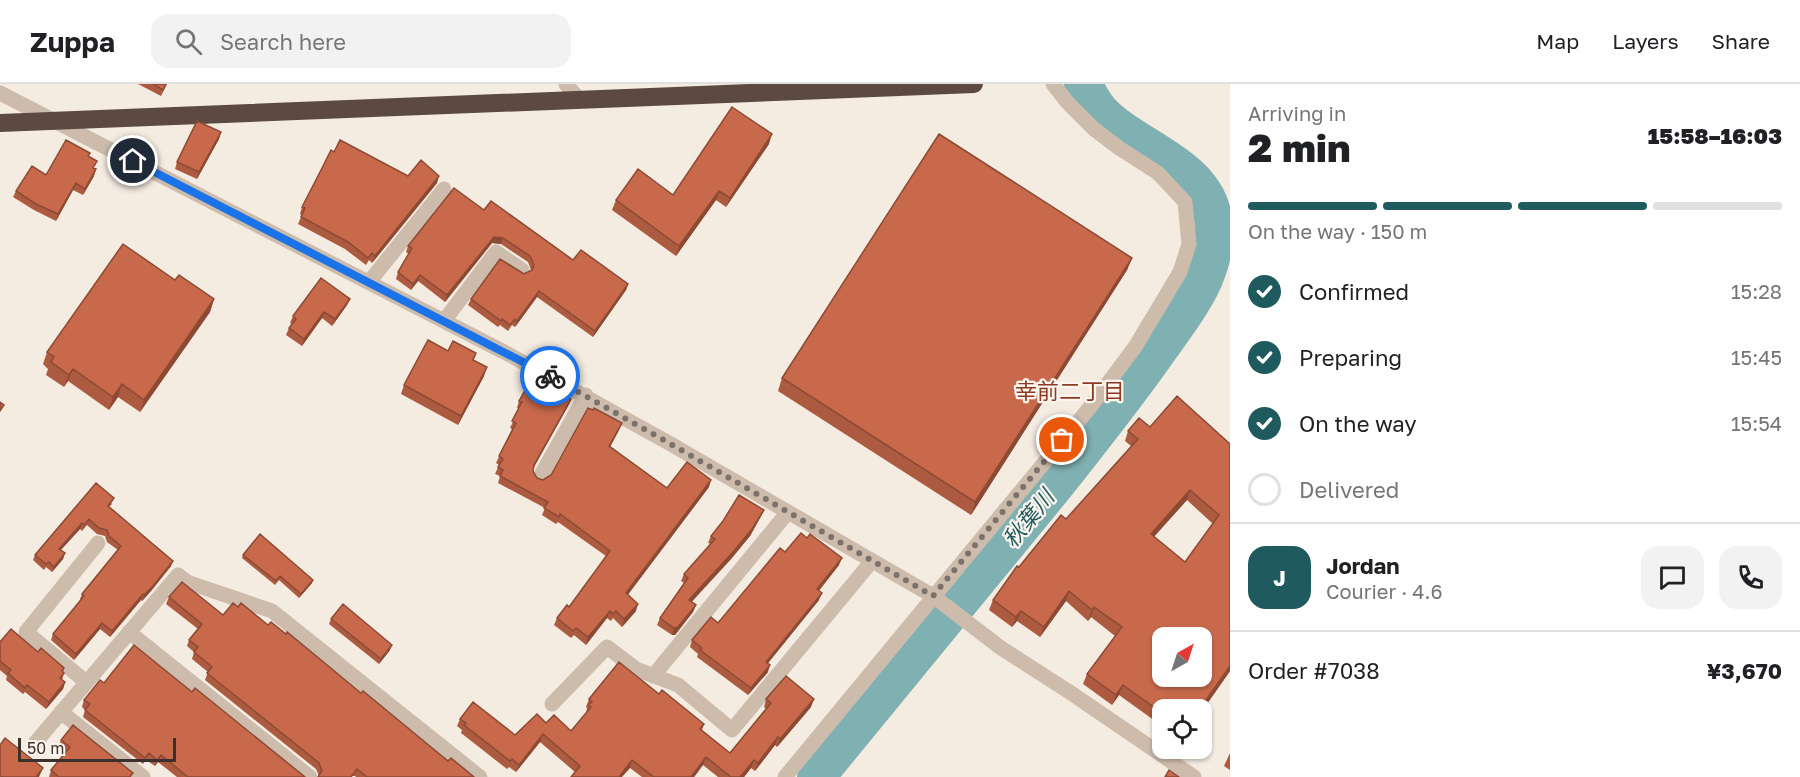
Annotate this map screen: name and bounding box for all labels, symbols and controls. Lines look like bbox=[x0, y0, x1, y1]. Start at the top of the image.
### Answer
search box bbox=[151, 14, 571, 68]
text: Zuppa bbox=[30, 25, 115, 58]
icon: search bbox=[172, 25, 205, 58]
text: Search here bbox=[220, 28, 346, 55]
text: Map bbox=[1536, 28, 1579, 54]
text: Layers bbox=[1612, 28, 1679, 54]
text: Share bbox=[1712, 28, 1770, 54]
text: Arriving in bbox=[1248, 101, 1346, 125]
text: 15:58–16:03 bbox=[1648, 122, 1782, 149]
text: 2 min bbox=[1248, 124, 1351, 171]
pin bbox=[107, 135, 158, 186]
icon: home bbox=[116, 144, 149, 177]
text: On the way · 150 m bbox=[1248, 219, 1427, 243]
icon: check bbox=[1248, 275, 1281, 308]
text: Confirmed bbox=[1299, 278, 1409, 305]
text: 15:28 bbox=[1731, 279, 1782, 303]
icon: check bbox=[1248, 341, 1281, 374]
text: Preparing bbox=[1299, 344, 1402, 371]
text: 15:45 bbox=[1731, 345, 1782, 369]
courier bbox=[520, 346, 580, 406]
icon: bike bbox=[534, 360, 567, 393]
district label: 幸前二丁目 bbox=[1015, 377, 1125, 404]
icon: check bbox=[1248, 407, 1281, 440]
text: On the way bbox=[1299, 410, 1417, 437]
text: 15:54 bbox=[1731, 411, 1782, 435]
pin bbox=[1036, 414, 1087, 465]
icon: bag bbox=[1045, 423, 1078, 456]
text: Delivered bbox=[1299, 476, 1399, 503]
water label: 秋葉川 bbox=[997, 482, 1061, 552]
button: chat bbox=[1641, 546, 1704, 609]
button: phone bbox=[1719, 546, 1782, 609]
text: Jordan bbox=[1326, 552, 1400, 579]
text: J bbox=[1273, 564, 1286, 591]
text: Courier · 4.6 bbox=[1326, 579, 1443, 603]
north arrow bbox=[1152, 627, 1212, 687]
map controls bbox=[1152, 627, 1212, 759]
text: Order #7038 bbox=[1248, 657, 1380, 684]
text: ¥3,670 bbox=[1707, 657, 1782, 684]
button: locate bbox=[1152, 699, 1212, 759]
scale bar bbox=[18, 735, 176, 762]
text: 50 m bbox=[27, 738, 64, 758]

